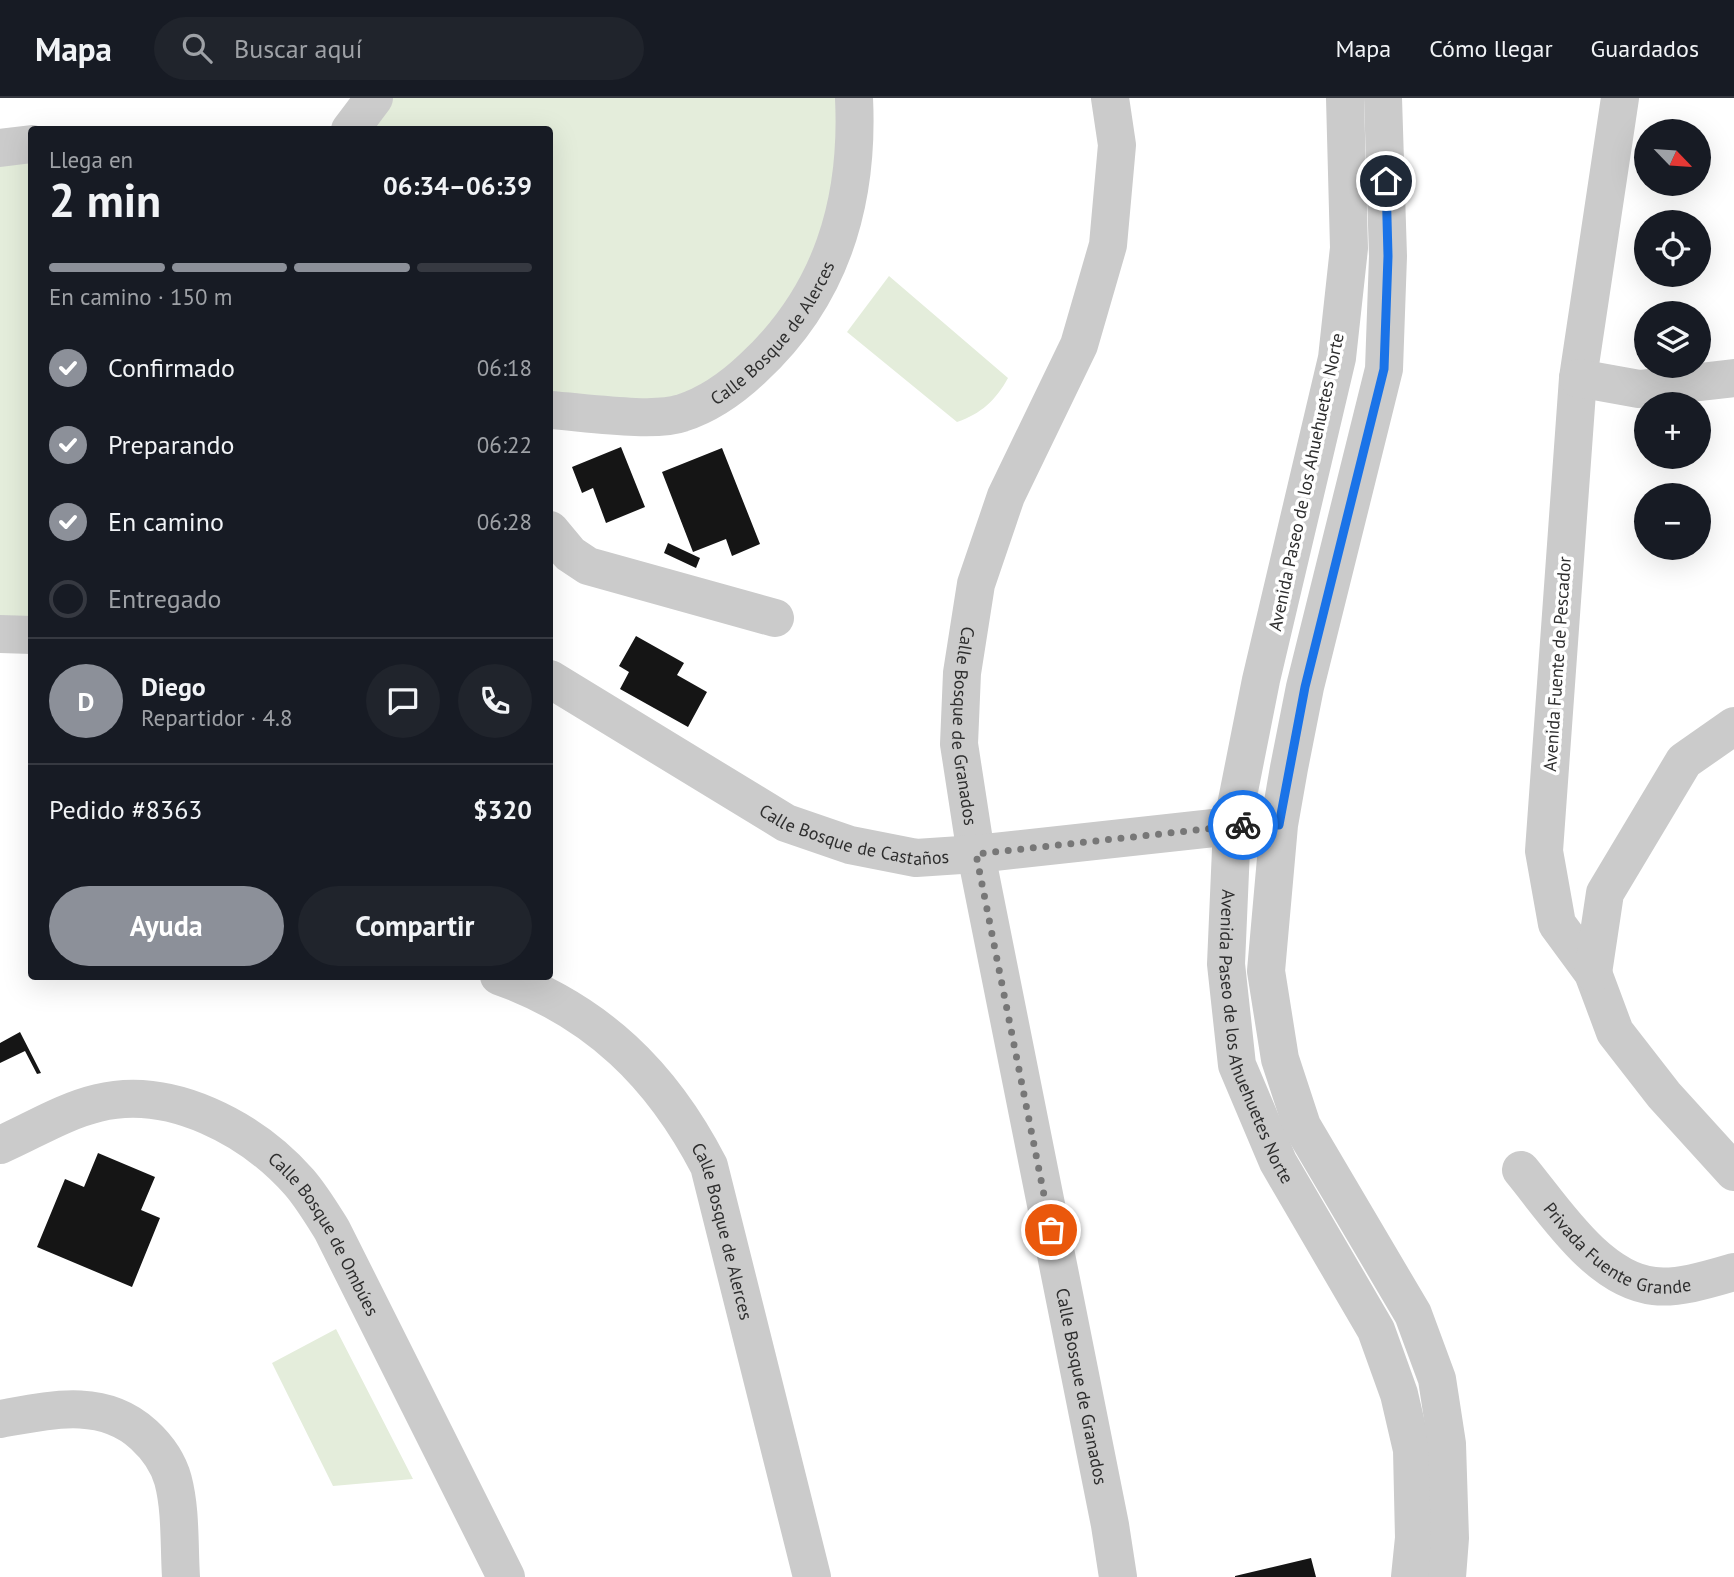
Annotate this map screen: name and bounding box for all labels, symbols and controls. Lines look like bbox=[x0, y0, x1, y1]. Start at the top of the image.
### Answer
search box bbox=[154, 17, 644, 80]
text: Mapa bbox=[35, 27, 112, 70]
icon: search bbox=[178, 29, 216, 67]
text: Buscar aquí bbox=[234, 32, 362, 65]
text: Mapa bbox=[1335, 33, 1391, 64]
text: Cómo llegar bbox=[1429, 33, 1553, 64]
text: Guardados bbox=[1591, 33, 1699, 64]
north arrow bbox=[1634, 119, 1712, 196]
map controls bbox=[1634, 119, 1711, 560]
text: Llega en bbox=[49, 145, 133, 174]
pin bbox=[1356, 151, 1416, 211]
icon: home bbox=[1367, 162, 1405, 200]
text: 06:34–06:39 bbox=[383, 169, 532, 202]
text: 2 min bbox=[49, 170, 161, 230]
button: locate bbox=[1634, 210, 1711, 287]
street label: Calle Bosque de Alerces bbox=[706, 257, 839, 410]
text: En camino · 150 m bbox=[49, 282, 232, 311]
button: layers bbox=[1634, 301, 1711, 378]
street label: Avenida Paseo de los Ahuehuetes Norte bbox=[1263, 331, 1349, 633]
icon: check bbox=[49, 349, 87, 387]
text: Confirmado bbox=[108, 351, 235, 384]
text: 06:18 bbox=[477, 353, 532, 382]
button: + bbox=[1634, 392, 1711, 469]
icon: check bbox=[49, 426, 87, 464]
text: Preparando bbox=[108, 428, 235, 461]
text: 06:22 bbox=[477, 430, 532, 459]
button: − bbox=[1634, 483, 1711, 560]
icon: check bbox=[49, 503, 87, 541]
text: En camino bbox=[108, 505, 224, 538]
text: 06:28 bbox=[477, 507, 532, 536]
street label: Avenida Fuente de Pescador bbox=[1538, 556, 1576, 772]
text: Entregado bbox=[108, 582, 222, 615]
street label: Calle Bosque de Granados bbox=[947, 625, 983, 827]
button: chat bbox=[366, 664, 440, 738]
button: phone bbox=[458, 664, 532, 738]
text: Diego bbox=[141, 670, 206, 703]
text: D bbox=[78, 685, 94, 718]
text: Repartidor · 4.8 bbox=[141, 703, 293, 732]
courier bbox=[1208, 790, 1278, 860]
text: Pedido #8363 bbox=[49, 793, 202, 826]
text: $320 bbox=[473, 793, 532, 826]
street label: Calle Bosque de Castaños bbox=[755, 798, 950, 870]
icon: bike bbox=[1224, 806, 1262, 844]
button: Ayuda bbox=[49, 886, 284, 966]
button: Compartir bbox=[298, 886, 532, 966]
street label: Avenida Paseo de los Ahuehuetes Norte bbox=[1214, 889, 1299, 1187]
street label: Calle Bosque de Alerces bbox=[687, 1138, 759, 1322]
street label: Calle Bosque de Ombúes bbox=[264, 1147, 385, 1320]
street label: Privada Fuente Grande bbox=[1539, 1197, 1693, 1298]
pin bbox=[1021, 1200, 1081, 1260]
icon: bag bbox=[1032, 1211, 1070, 1249]
street label: Calle Bosque de Granados bbox=[1051, 1286, 1113, 1487]

